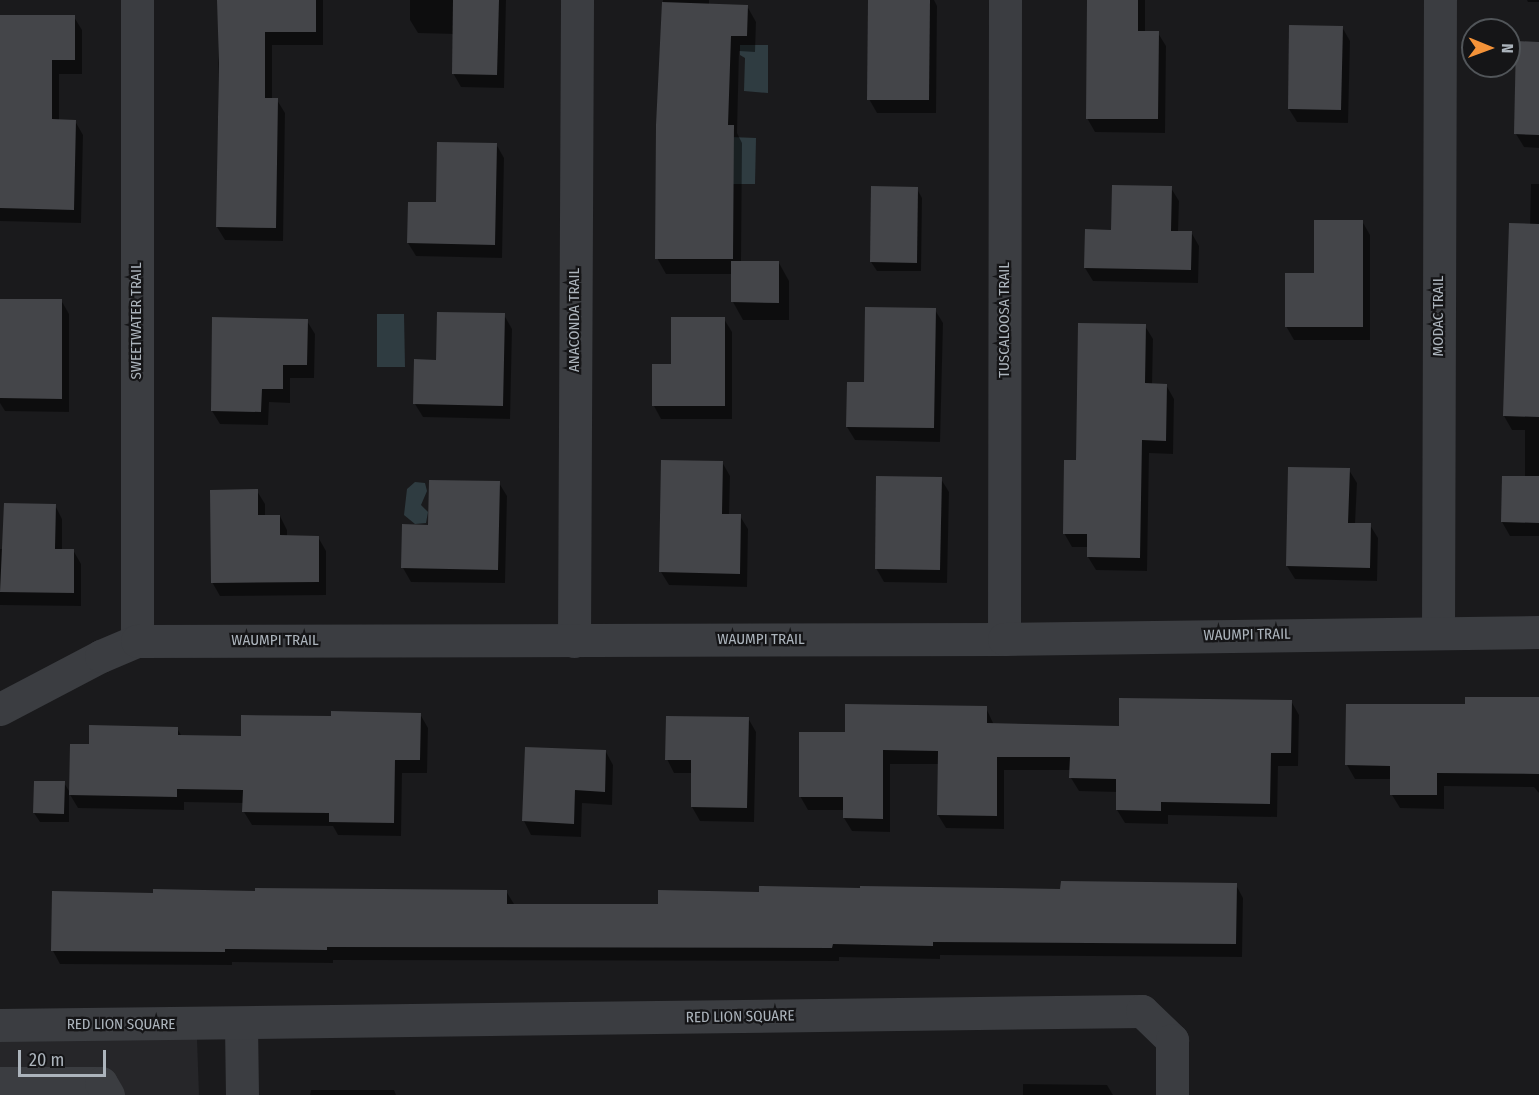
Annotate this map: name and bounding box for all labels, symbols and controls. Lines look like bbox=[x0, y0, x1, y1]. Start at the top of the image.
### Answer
north arrow bbox=[1461, 18, 1521, 78]
text: N bbox=[1498, 43, 1517, 53]
street label: SWEETWATER TRAIL bbox=[128, 262, 146, 380]
street label: TUSCALOOSA TRAIL bbox=[996, 262, 1014, 378]
street label: ANACONDA TRAIL bbox=[566, 268, 584, 372]
street label: MODAC TRAIL bbox=[1430, 276, 1448, 356]
street label: WAUMPI TRAIL bbox=[1203, 625, 1291, 645]
street label: WAUMPI TRAIL bbox=[717, 631, 805, 649]
street label: WAUMPI TRAIL bbox=[231, 632, 319, 650]
street label: RED LION SQUARE bbox=[685, 1007, 795, 1027]
street label: RED LION SQUARE bbox=[67, 1016, 175, 1034]
scale bar bbox=[21, 1038, 110, 1076]
text: 20 m bbox=[29, 1049, 64, 1071]

